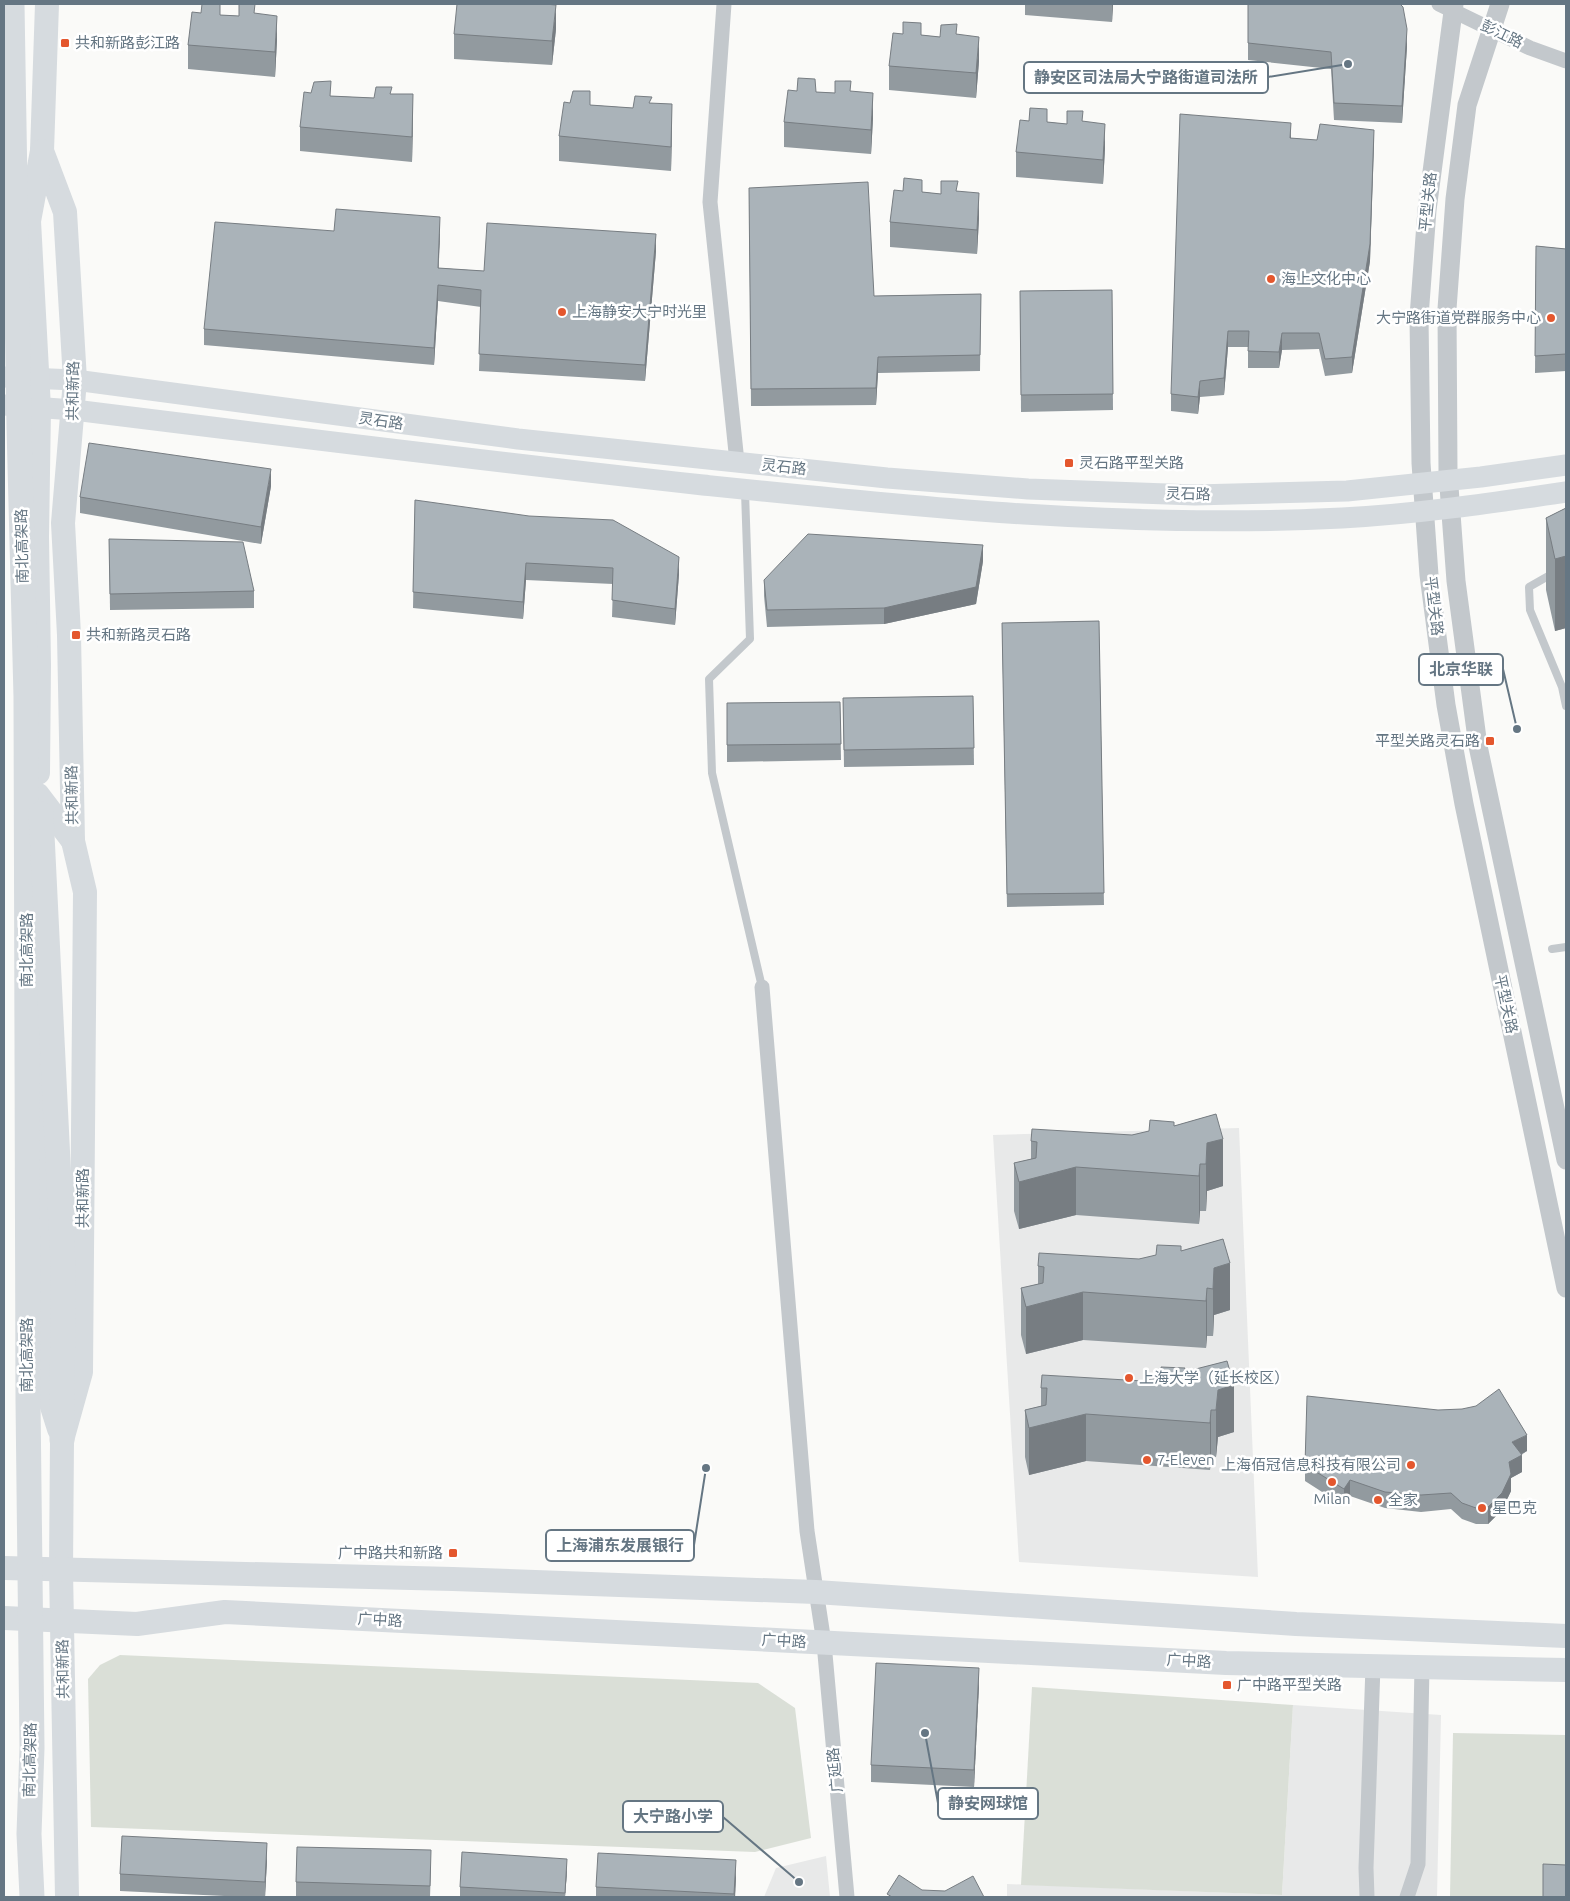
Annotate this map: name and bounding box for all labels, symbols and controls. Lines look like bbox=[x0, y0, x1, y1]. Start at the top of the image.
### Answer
street label: 彭江路 bbox=[1478, 16, 1526, 51]
place label: 共和新路彭江路 bbox=[75, 34, 180, 51]
marker: 共和新路彭江路 bbox=[59, 37, 71, 49]
callout: 静安区司法局大宁路街道司法所 bbox=[1024, 62, 1268, 93]
text: 静安区司法局大宁路街道司法所 bbox=[1034, 68, 1258, 86]
street label: 平型关路 bbox=[1416, 171, 1439, 233]
place label: 海上文化中心 bbox=[1281, 270, 1371, 287]
marker: 海上文化中心 bbox=[1265, 273, 1277, 285]
place label: 上海静安大宁时光里 bbox=[572, 303, 707, 320]
marker: 上海静安大宁时光里 bbox=[556, 306, 568, 318]
place label: 大宁路街道党群服务中心 bbox=[1376, 309, 1541, 326]
marker: 大宁路街道党群服务中心 bbox=[1545, 312, 1557, 324]
street label: 共和新路 bbox=[63, 361, 82, 421]
street label: 灵石路 bbox=[358, 409, 405, 432]
place label: 灵石路平型关路 bbox=[1079, 454, 1184, 471]
street label: 灵石路 bbox=[761, 456, 807, 477]
marker: 灵石路平型关路 bbox=[1063, 457, 1075, 469]
street label: 灵石路 bbox=[1165, 485, 1211, 502]
street label: 南北高架路 bbox=[12, 508, 31, 584]
street label: 平型关路 bbox=[1422, 575, 1447, 637]
place label: 共和新路灵石路 bbox=[86, 626, 191, 643]
marker: 共和新路灵石路 bbox=[70, 629, 82, 641]
callout: 北京华联 bbox=[1419, 654, 1503, 685]
text: 北京华联 bbox=[1429, 660, 1493, 678]
place label: 平型关路灵石路 bbox=[1375, 732, 1480, 749]
marker: 平型关路灵石路 bbox=[1484, 735, 1496, 747]
street label: 共和新路 bbox=[62, 765, 81, 825]
street label: 南北高架路 bbox=[18, 912, 35, 988]
street label: 平型关路 bbox=[1492, 973, 1521, 1035]
street label: 共和新路 bbox=[74, 1168, 91, 1228]
street label: 南北高架路 bbox=[18, 1317, 35, 1393]
place label: 上海大学（延长校区） bbox=[1139, 1369, 1289, 1386]
marker: 上海大学（延长校区） bbox=[1123, 1372, 1135, 1384]
place label: 7-Eleven bbox=[1157, 1451, 1215, 1468]
marker: 7-Eleven bbox=[1141, 1454, 1153, 1466]
place label: 上海佰冠信息科技有限公司 bbox=[1221, 1456, 1401, 1473]
marker: 上海佰冠信息科技有限公司 bbox=[1405, 1459, 1417, 1471]
marker: Milan bbox=[1326, 1476, 1338, 1488]
place label: Milan bbox=[1314, 1490, 1350, 1507]
place label: 全家 bbox=[1388, 1491, 1418, 1508]
marker: 全家 bbox=[1372, 1494, 1384, 1506]
place label: 星巴克 bbox=[1492, 1499, 1537, 1516]
marker: 星巴克 bbox=[1476, 1502, 1488, 1514]
callout: 上海浦东发展银行 bbox=[546, 1530, 694, 1561]
text: 上海浦东发展银行 bbox=[556, 1536, 684, 1554]
place label: 广中路共和新路 bbox=[338, 1544, 443, 1561]
marker: 广中路共和新路 bbox=[447, 1547, 459, 1559]
street label: 广中路 bbox=[357, 1610, 403, 1629]
street label: 广中路 bbox=[761, 1631, 807, 1650]
street label: 共和新路 bbox=[53, 1639, 72, 1699]
street label: 广中路 bbox=[1166, 1651, 1212, 1670]
place label: 广中路平型关路 bbox=[1237, 1676, 1342, 1693]
marker: 广中路平型关路 bbox=[1221, 1679, 1233, 1691]
street label: 南北高架路 bbox=[20, 1722, 39, 1798]
street label: 广延路 bbox=[824, 1747, 845, 1793]
callout: 静安网球馆 bbox=[938, 1788, 1038, 1819]
text: 静安网球馆 bbox=[948, 1794, 1028, 1812]
callout: 大宁路小学 bbox=[623, 1801, 723, 1832]
text: 大宁路小学 bbox=[633, 1807, 713, 1825]

